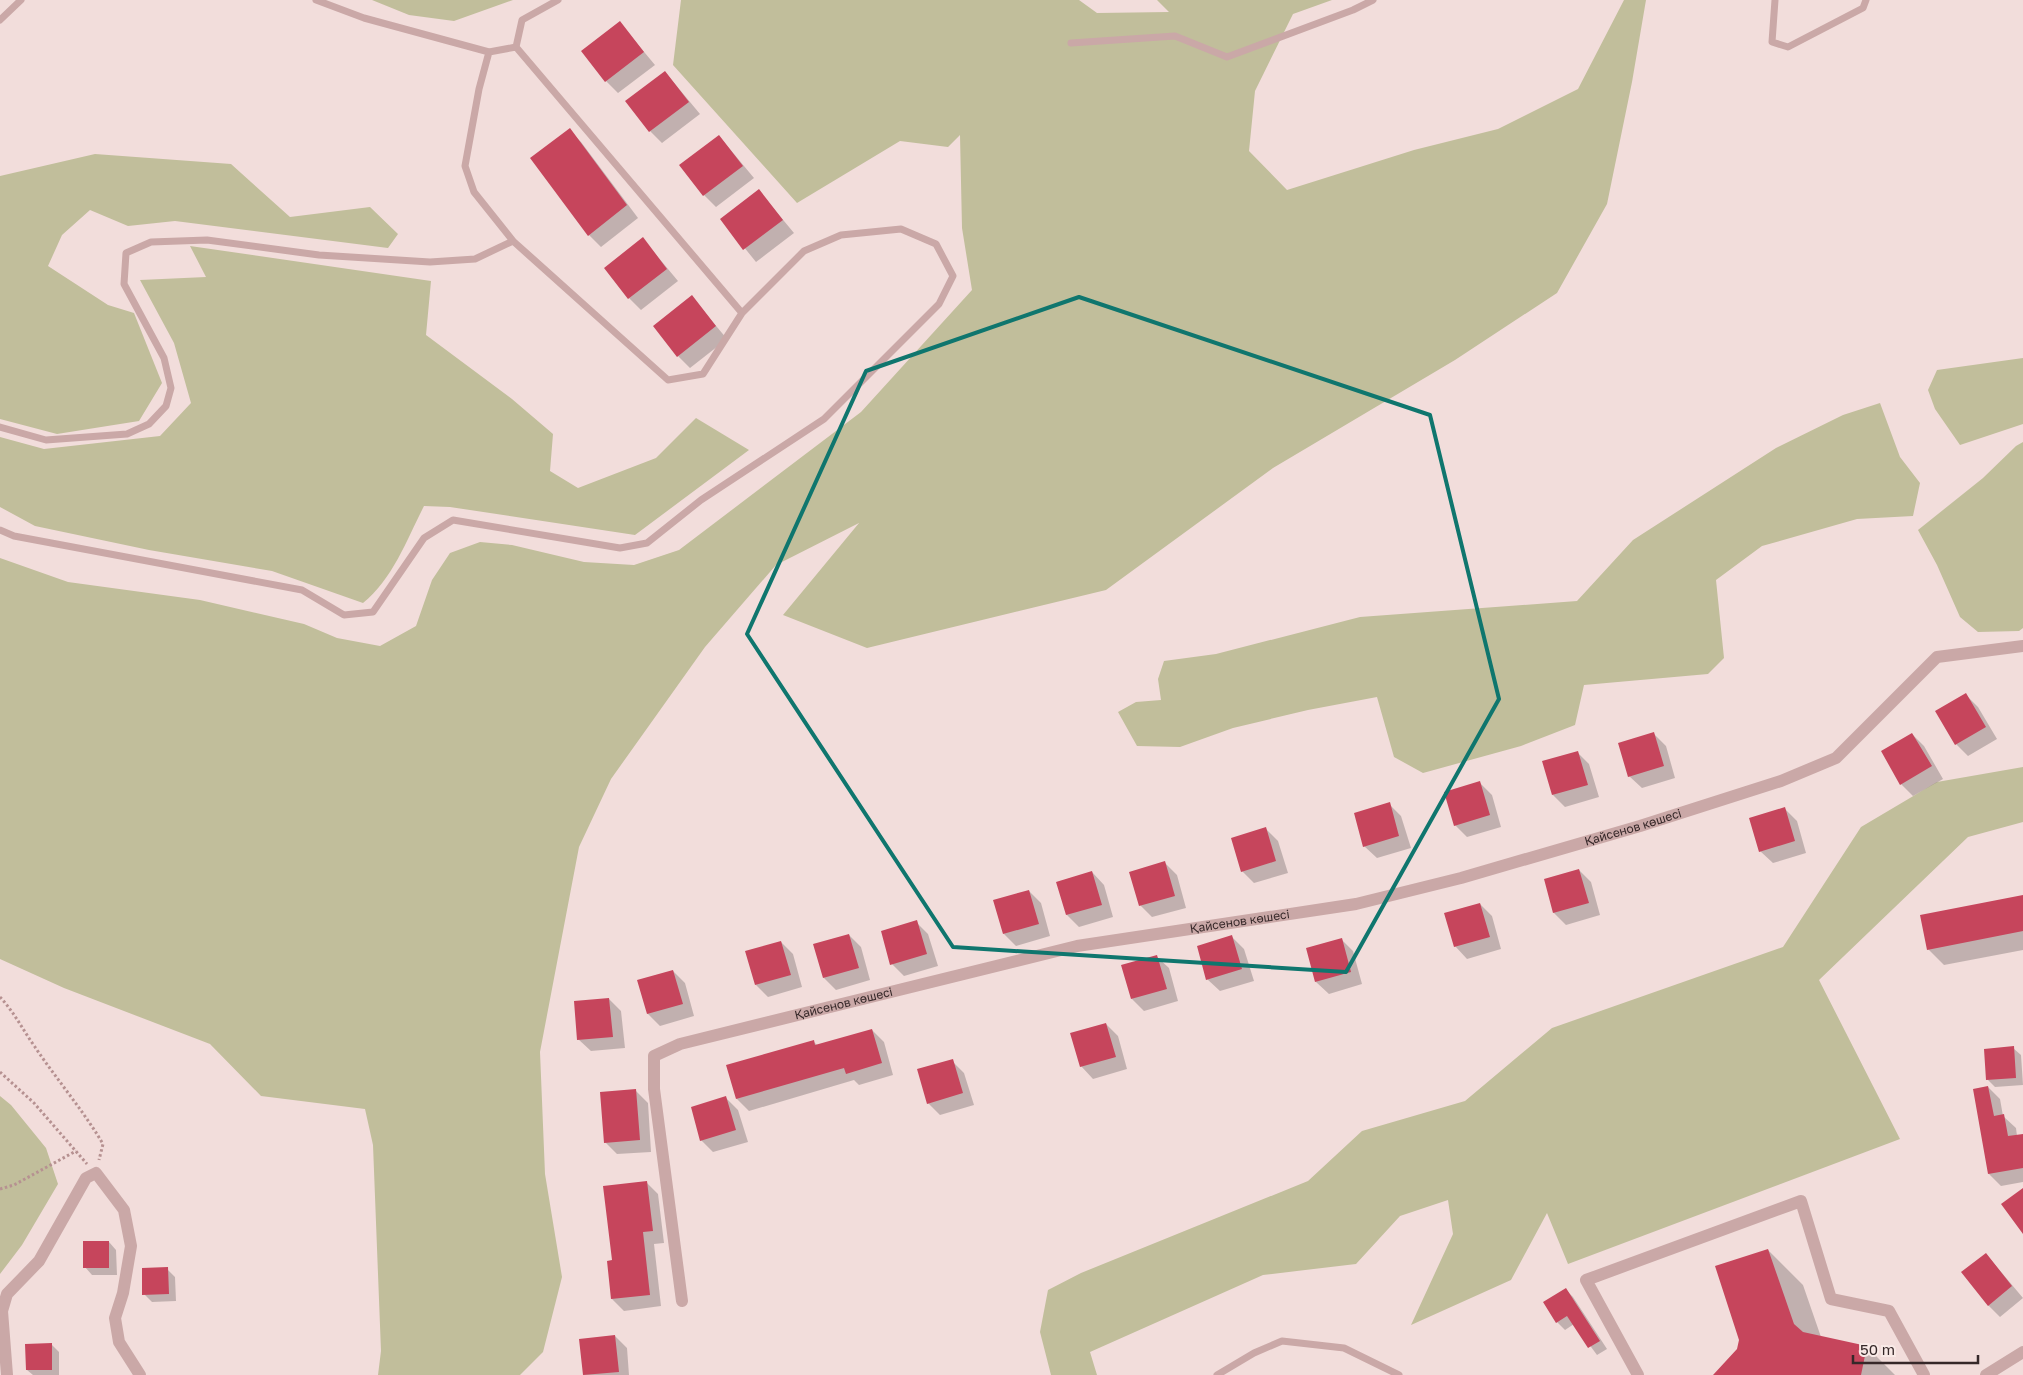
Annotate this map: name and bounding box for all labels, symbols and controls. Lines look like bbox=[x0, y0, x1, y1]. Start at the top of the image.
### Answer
street label: Қайсенов көшесі bbox=[1583, 805, 1683, 849]
street label: Қайсенов көшесі bbox=[1189, 906, 1291, 936]
street label: Қайсенов көшесі bbox=[793, 984, 894, 1022]
scale bar bbox=[1853, 1332, 1978, 1364]
text: 50 m bbox=[1860, 1340, 1895, 1358]

